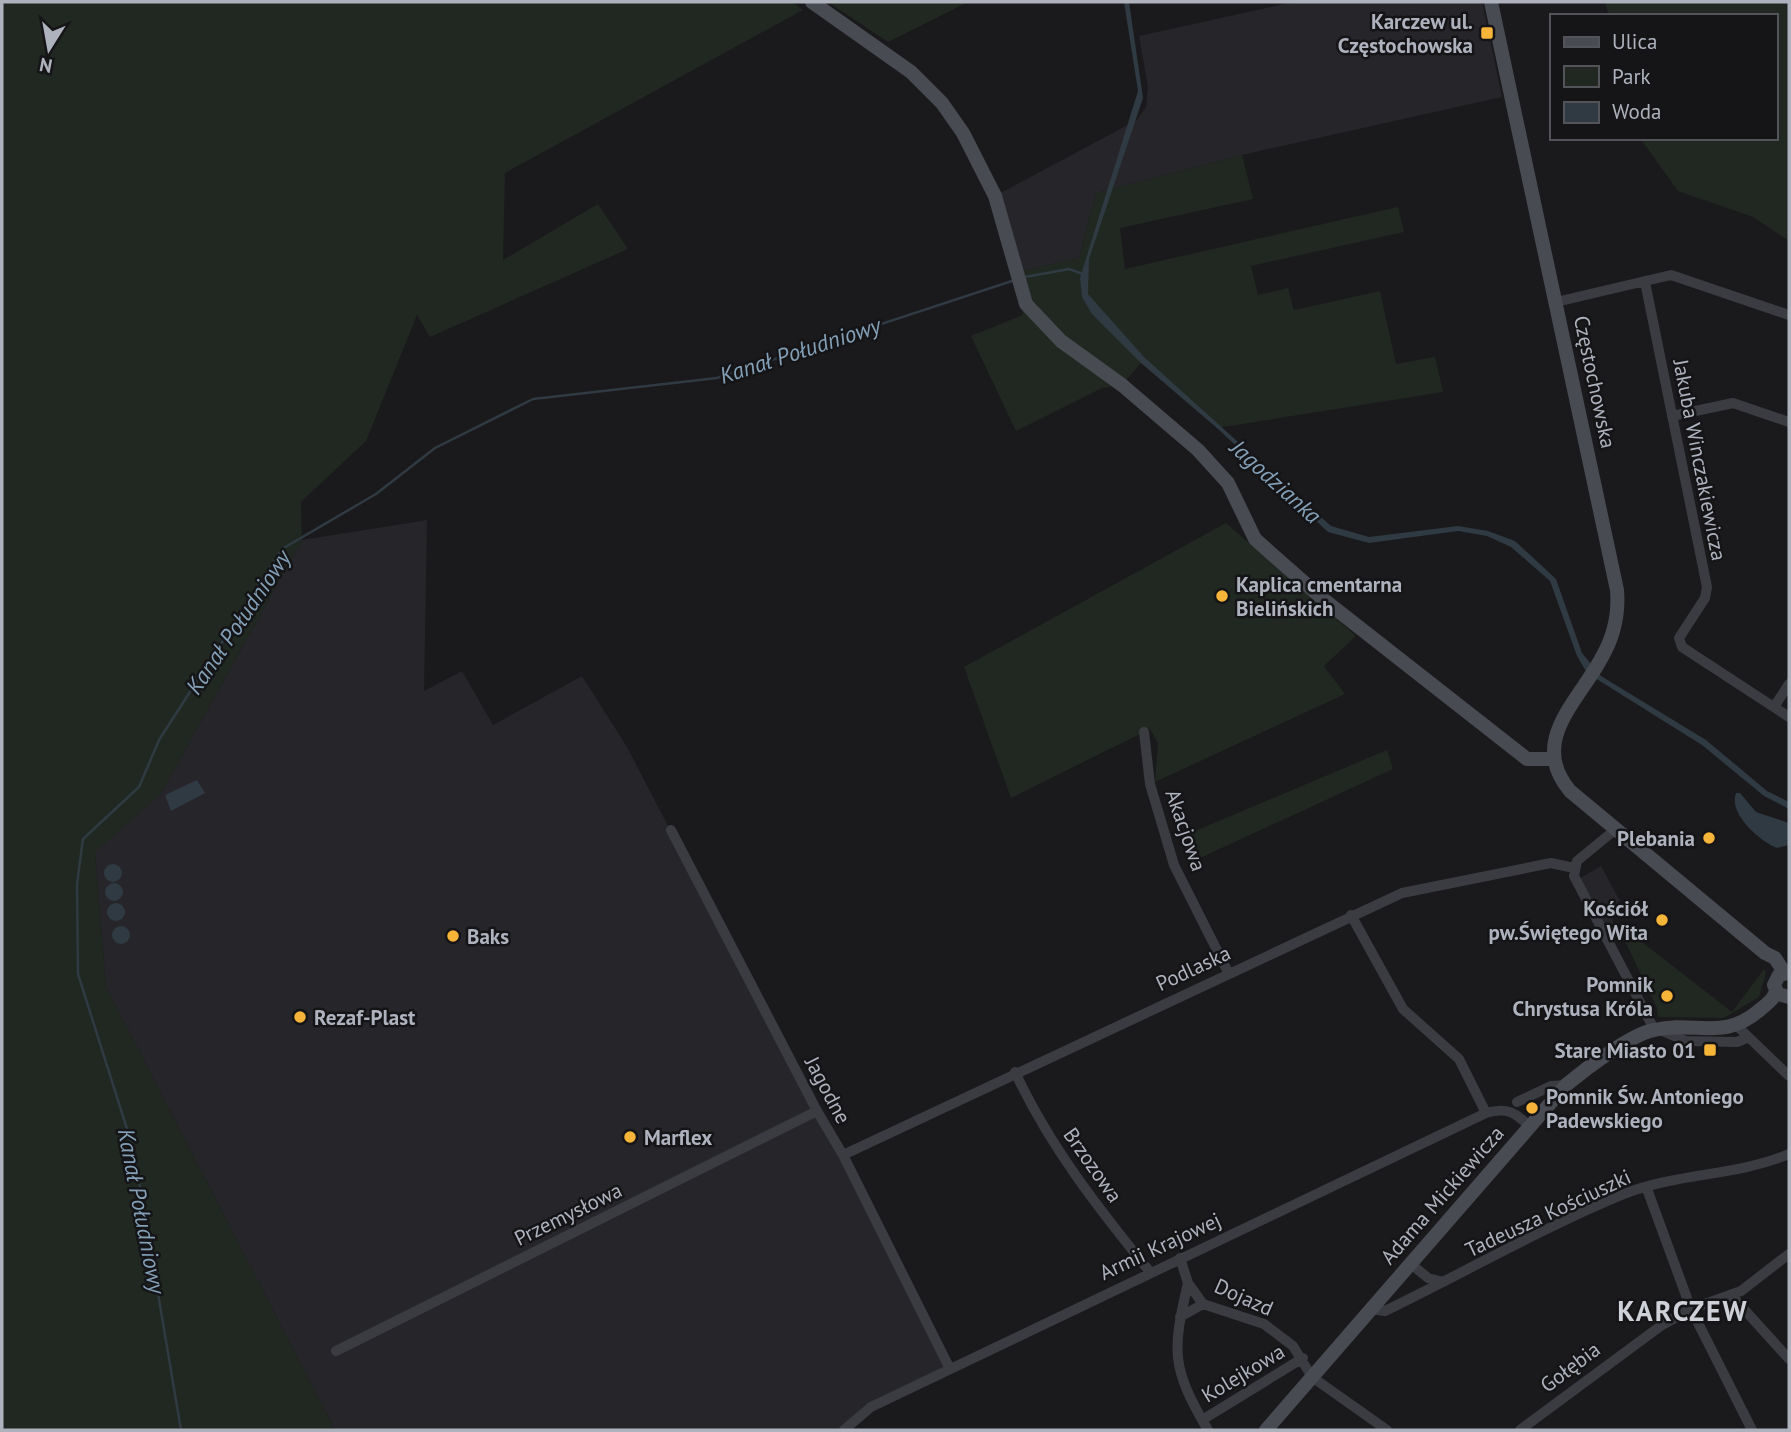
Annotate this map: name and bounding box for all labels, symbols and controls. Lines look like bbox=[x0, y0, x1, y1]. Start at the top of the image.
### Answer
place label: Karczew ul. Częstochowska bbox=[1338, 8, 1473, 59]
north arrow bbox=[14, 14, 84, 84]
legend bbox=[1550, 14, 1777, 140]
marker: Karczew ul. Częstochowska bbox=[1479, 25, 1495, 41]
text: Ulica bbox=[1612, 28, 1657, 55]
text: N bbox=[37, 53, 54, 79]
text: Park bbox=[1612, 63, 1651, 90]
text: Woda bbox=[1612, 98, 1661, 125]
water label: Kanał Południowy bbox=[716, 310, 886, 390]
street label: Częstochowska bbox=[1568, 313, 1622, 451]
street label: Jakuba Winczakiewicza bbox=[1667, 356, 1733, 563]
water label: Jagodzianka bbox=[1223, 431, 1327, 529]
water label: Kanał Południowy bbox=[179, 543, 298, 700]
place label: Kaplica cmentarna Bielińskich bbox=[1236, 571, 1402, 622]
marker: Kaplica cmentarna Bielińskich bbox=[1214, 588, 1230, 604]
street label: Akacjowa bbox=[1159, 786, 1213, 874]
place label: Plebania bbox=[1617, 825, 1695, 852]
marker: Plebania bbox=[1701, 830, 1717, 846]
place label: Kościół pw.Świętego Wita bbox=[1489, 895, 1648, 946]
marker: Kościół pw.Świętego Wita bbox=[1654, 912, 1670, 928]
place label: Baks bbox=[467, 923, 509, 950]
marker: Baks bbox=[445, 928, 461, 944]
street label: Podlaska bbox=[1151, 939, 1235, 997]
place label: Pomnik Chrystusa Króla bbox=[1512, 971, 1654, 1022]
marker: Pomnik Chrystusa Króla bbox=[1659, 988, 1675, 1004]
place label: Rezaf-Plast bbox=[314, 1004, 416, 1031]
marker: Rezaf-Plast bbox=[292, 1009, 308, 1025]
place label: Stare Miasto 01 bbox=[1554, 1037, 1696, 1064]
marker: Stare Miasto 01 bbox=[1702, 1042, 1718, 1058]
street label: Jagodne bbox=[799, 1051, 857, 1128]
place label: Pomnik Św. Antoniego Padewskiego bbox=[1546, 1083, 1744, 1134]
marker: Pomnik Św. Antoniego Padewskiego bbox=[1524, 1100, 1540, 1116]
street label: Adama Mickiewicza bbox=[1374, 1120, 1510, 1270]
street label: Brzozowa bbox=[1057, 1122, 1129, 1208]
place label: Marflex bbox=[644, 1124, 712, 1151]
water label: Kanał Południowy bbox=[112, 1126, 173, 1298]
marker: Marflex bbox=[622, 1129, 638, 1145]
street label: Tadeusza Kościuszki bbox=[1461, 1163, 1635, 1263]
street label: Przemysłowa bbox=[510, 1176, 626, 1252]
street label: Armii Krajowej bbox=[1095, 1206, 1225, 1286]
street label: Dojazd bbox=[1210, 1272, 1278, 1322]
district label: KARCZEW bbox=[1617, 1292, 1749, 1329]
street label: Gołębia bbox=[1535, 1336, 1605, 1398]
street label: Kolejkowa bbox=[1197, 1338, 1289, 1408]

